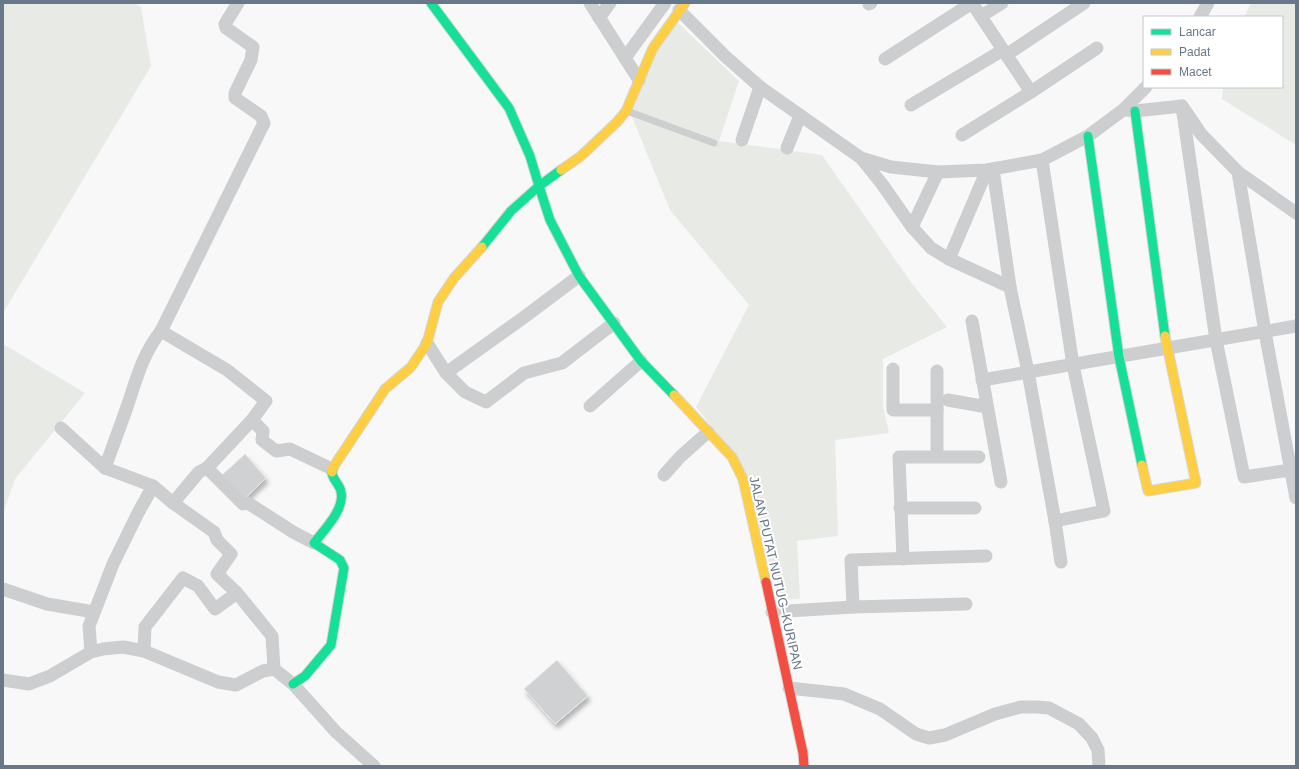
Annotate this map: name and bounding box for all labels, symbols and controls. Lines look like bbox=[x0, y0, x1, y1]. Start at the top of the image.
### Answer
legend bbox=[1143, 16, 1283, 88]
text: Lancar bbox=[1179, 25, 1216, 39]
text: Padat bbox=[1179, 45, 1211, 59]
text: Macet bbox=[1179, 65, 1212, 79]
street label: JALAN PUTAT NUTUG–KURIPAN bbox=[746, 475, 806, 671]

